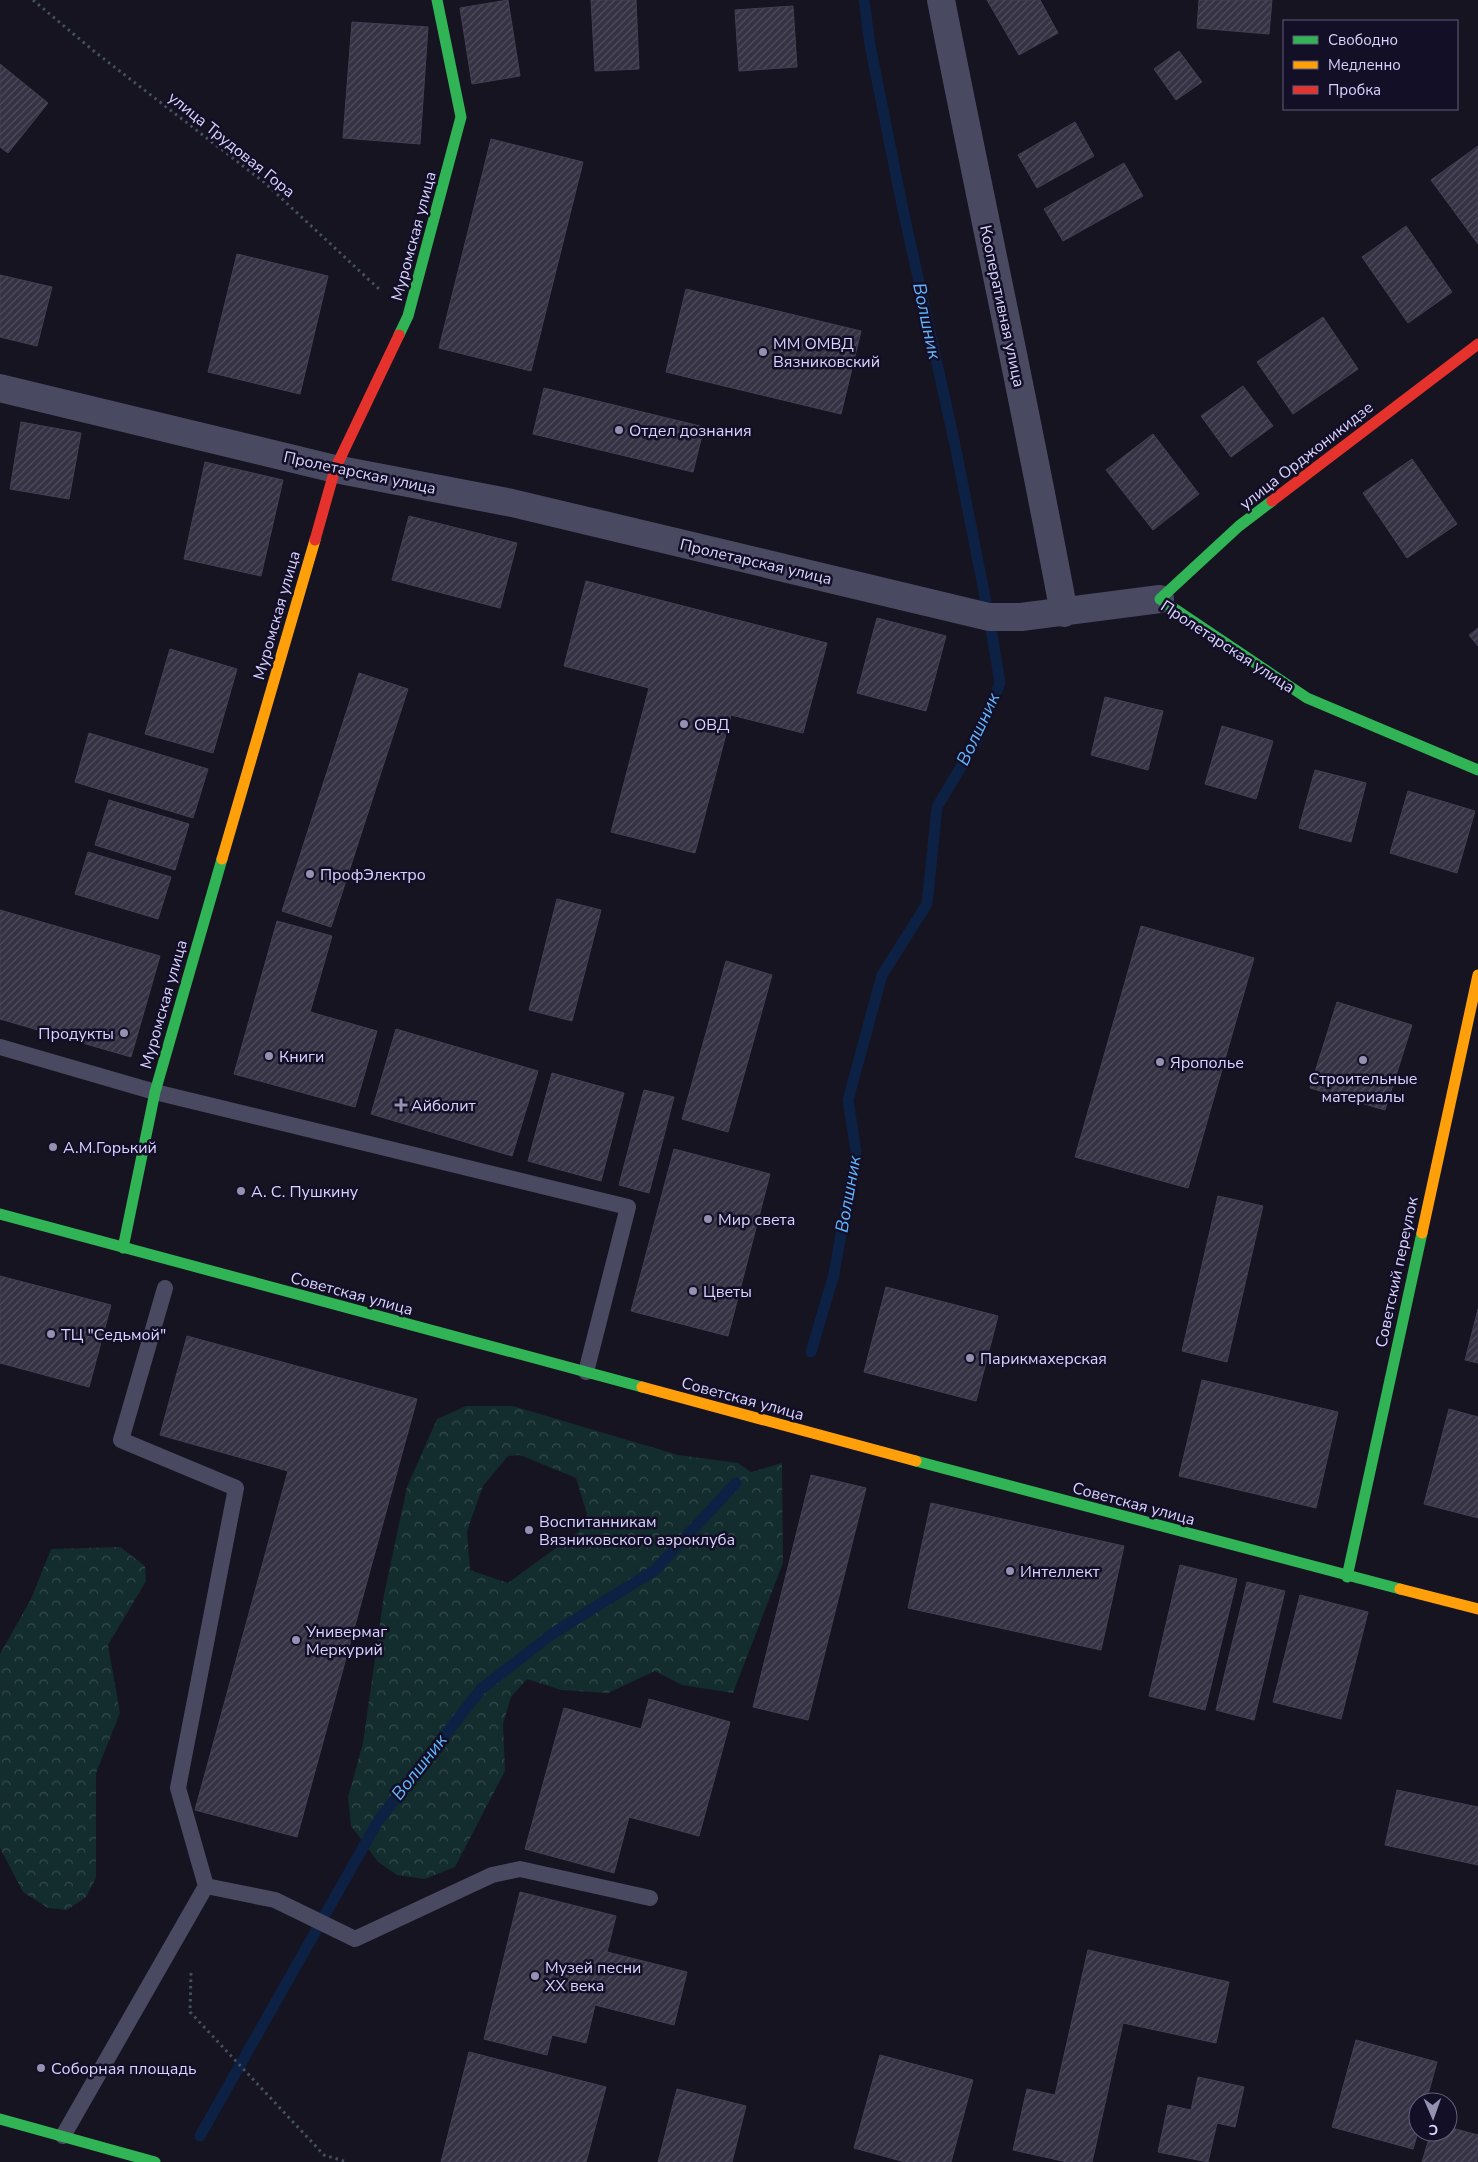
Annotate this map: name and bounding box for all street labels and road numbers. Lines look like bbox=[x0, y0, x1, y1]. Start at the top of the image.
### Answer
street label: улица Трудовая Гора bbox=[163, 87, 299, 203]
street label: Муромская улица bbox=[386, 169, 442, 303]
street label: Кооперативная улица bbox=[974, 223, 1030, 389]
street label: улица Орджоникидзе bbox=[1235, 397, 1378, 515]
street label: Пролетарская улица bbox=[281, 446, 438, 500]
street label: Пролетарская улица bbox=[678, 534, 834, 590]
street label: Муромская улица bbox=[248, 548, 306, 682]
street label: Пролетарская улица bbox=[1156, 595, 1299, 698]
street label: Муромская улица bbox=[135, 937, 193, 1071]
street label: Советский переулок bbox=[1370, 1194, 1424, 1350]
street label: Советская улица bbox=[288, 1267, 416, 1321]
street label: Советская улица bbox=[679, 1372, 807, 1426]
street label: Советская улица bbox=[1070, 1477, 1198, 1531]

